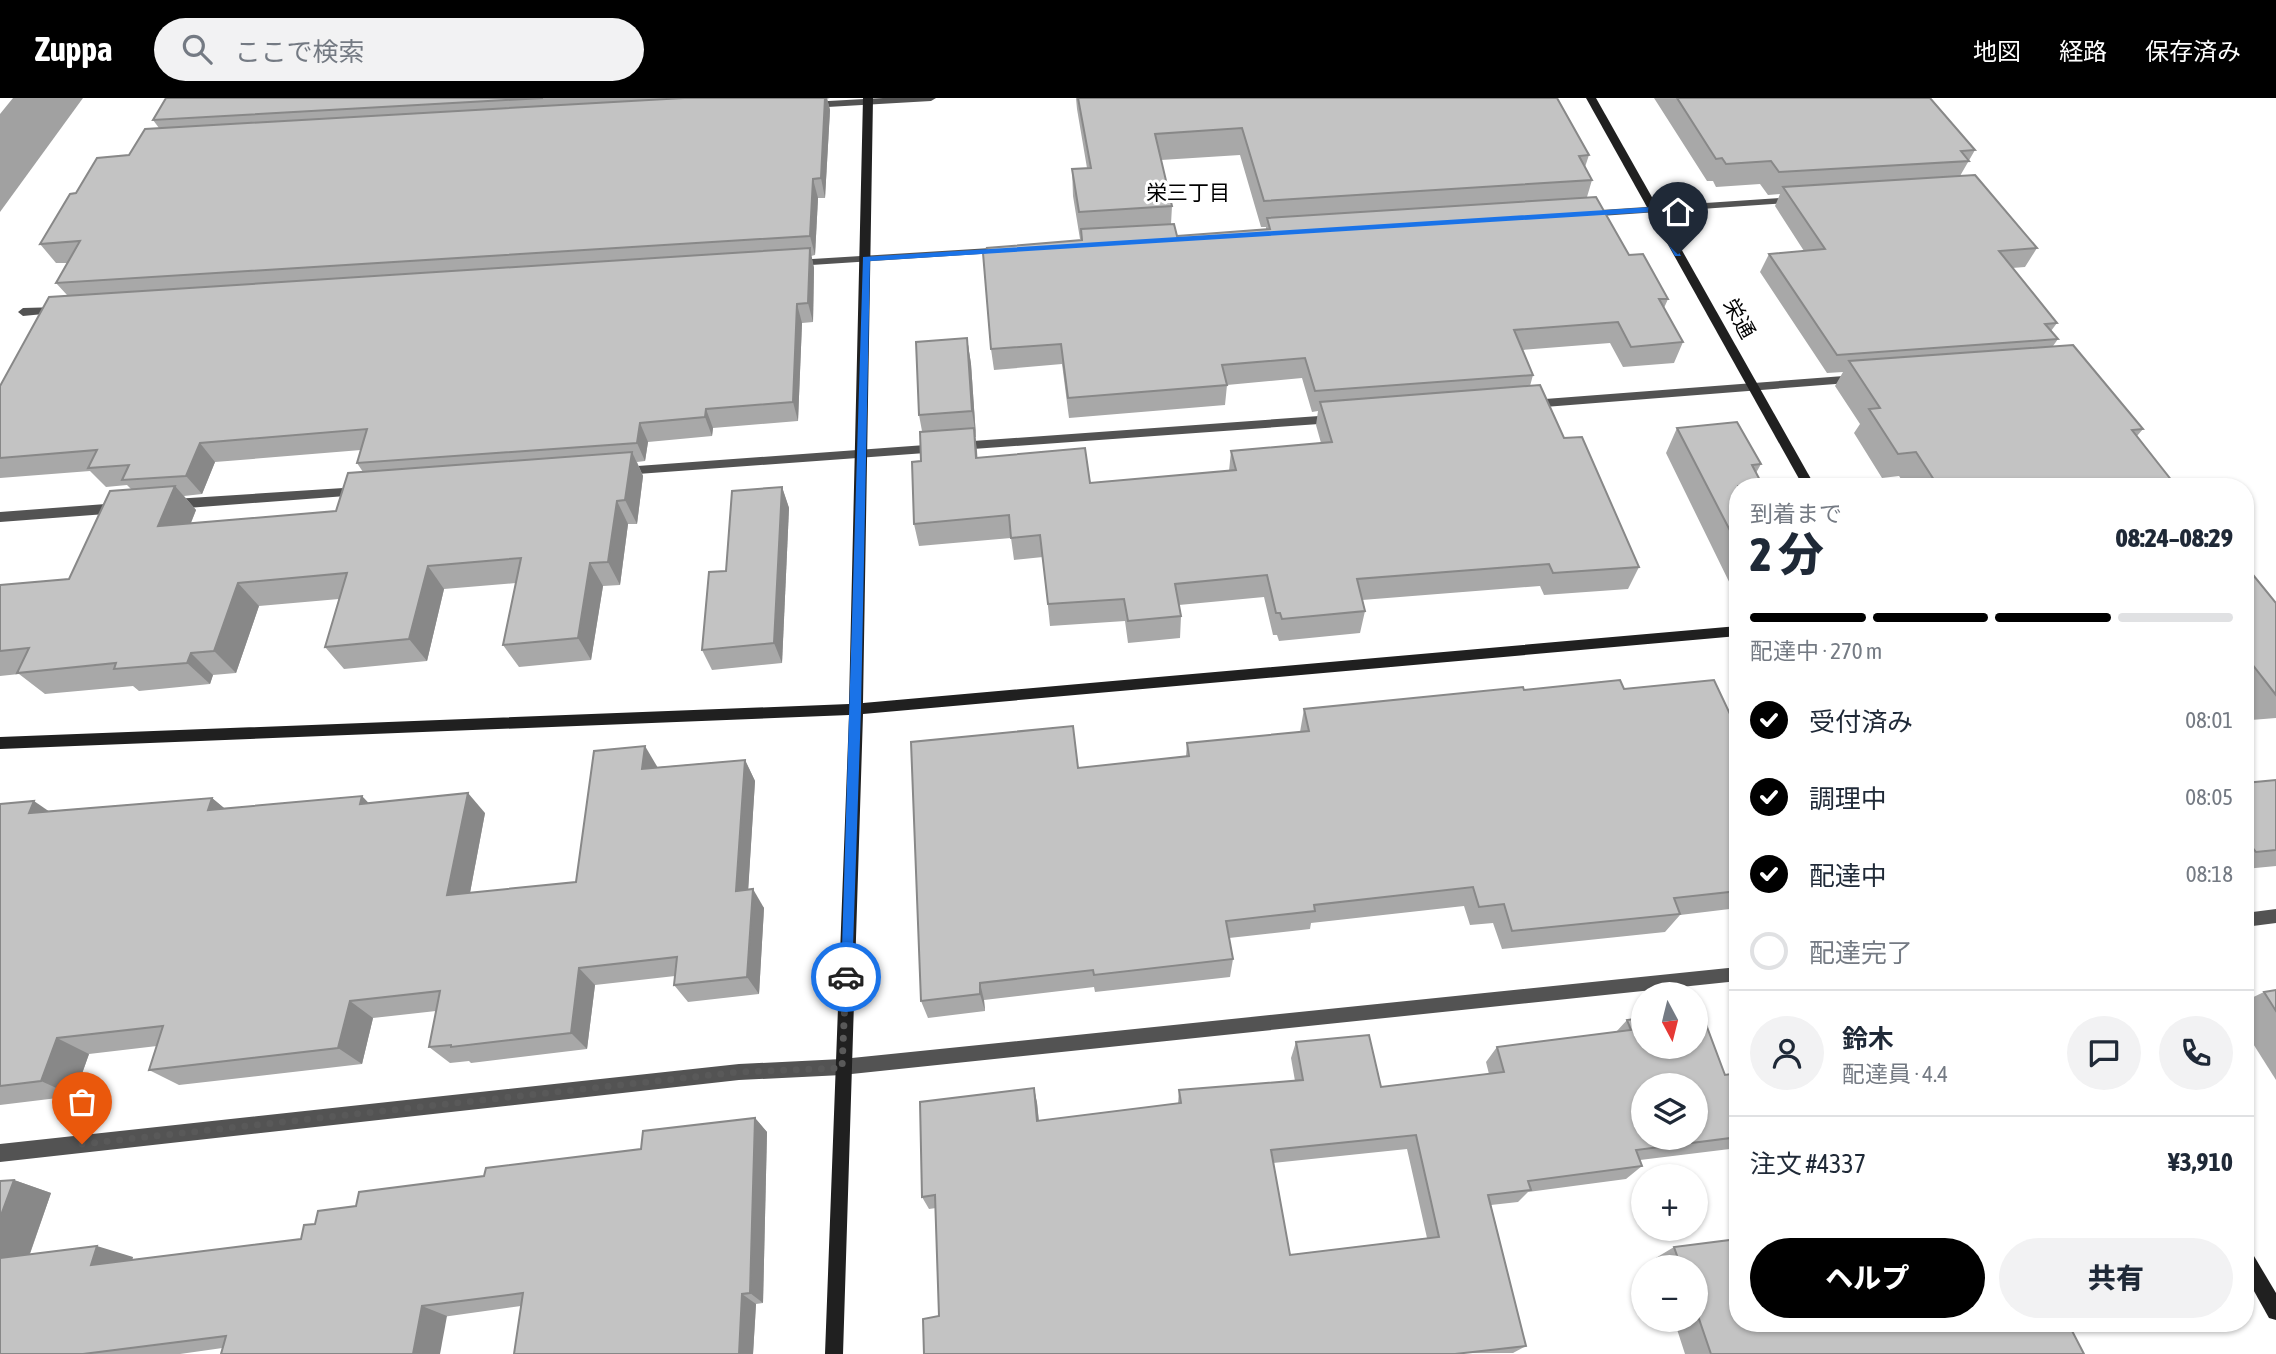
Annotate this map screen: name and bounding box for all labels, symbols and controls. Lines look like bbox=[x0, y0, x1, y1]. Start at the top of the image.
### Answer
search box bbox=[154, 18, 644, 81]
text: Zuppa bbox=[35, 30, 112, 68]
icon: search bbox=[178, 30, 216, 68]
text: ここで検索 bbox=[234, 37, 364, 67]
text: 地図 bbox=[1973, 38, 2021, 65]
text: 経路 bbox=[2059, 38, 2107, 65]
text: 保存済み bbox=[2145, 38, 2241, 65]
district label: 栄三丁目 bbox=[1146, 180, 1230, 204]
pin bbox=[1648, 182, 1708, 254]
icon: home bbox=[1659, 193, 1697, 231]
street label: 栄通 bbox=[1719, 294, 1761, 342]
text: 到着まで bbox=[1750, 501, 1842, 527]
text: 08:24–08:29 bbox=[2116, 523, 2233, 553]
text: 2 分 bbox=[1750, 528, 1824, 581]
text: 配達中 · 270 m bbox=[1750, 638, 1882, 664]
icon: check bbox=[1750, 701, 1788, 739]
text: 受付済み bbox=[1809, 707, 1913, 737]
text: 08:01 bbox=[2185, 707, 2233, 733]
icon: check bbox=[1750, 778, 1788, 816]
text: 調理中 bbox=[1809, 784, 1887, 814]
text: 08:05 bbox=[2185, 784, 2233, 810]
icon: check bbox=[1750, 855, 1788, 893]
text: 配達中 bbox=[1809, 861, 1887, 891]
text: 08:18 bbox=[2186, 861, 2233, 887]
text: 配達完了 bbox=[1809, 938, 1913, 968]
courier bbox=[811, 942, 881, 1012]
icon: car bbox=[827, 958, 865, 996]
north arrow bbox=[1631, 982, 1708, 1059]
map controls bbox=[1631, 982, 1708, 1332]
button: person bbox=[1750, 1016, 1824, 1090]
button: chat bbox=[2067, 1016, 2141, 1090]
button: phone bbox=[2159, 1016, 2233, 1090]
text: 鈴木 bbox=[1842, 1024, 1894, 1054]
text: 配達員 · 4.4 bbox=[1842, 1061, 1948, 1087]
pin bbox=[52, 1072, 112, 1144]
button: layers bbox=[1631, 1073, 1708, 1150]
icon: bag bbox=[63, 1083, 101, 1121]
text: ¥3,910 bbox=[2168, 1147, 2233, 1177]
text: 注文 #4337 bbox=[1750, 1149, 1866, 1179]
button: + bbox=[1631, 1164, 1708, 1241]
button: ヘルプ bbox=[1750, 1238, 1985, 1318]
button: 共有 bbox=[1999, 1238, 2233, 1318]
button: − bbox=[1631, 1255, 1708, 1332]

